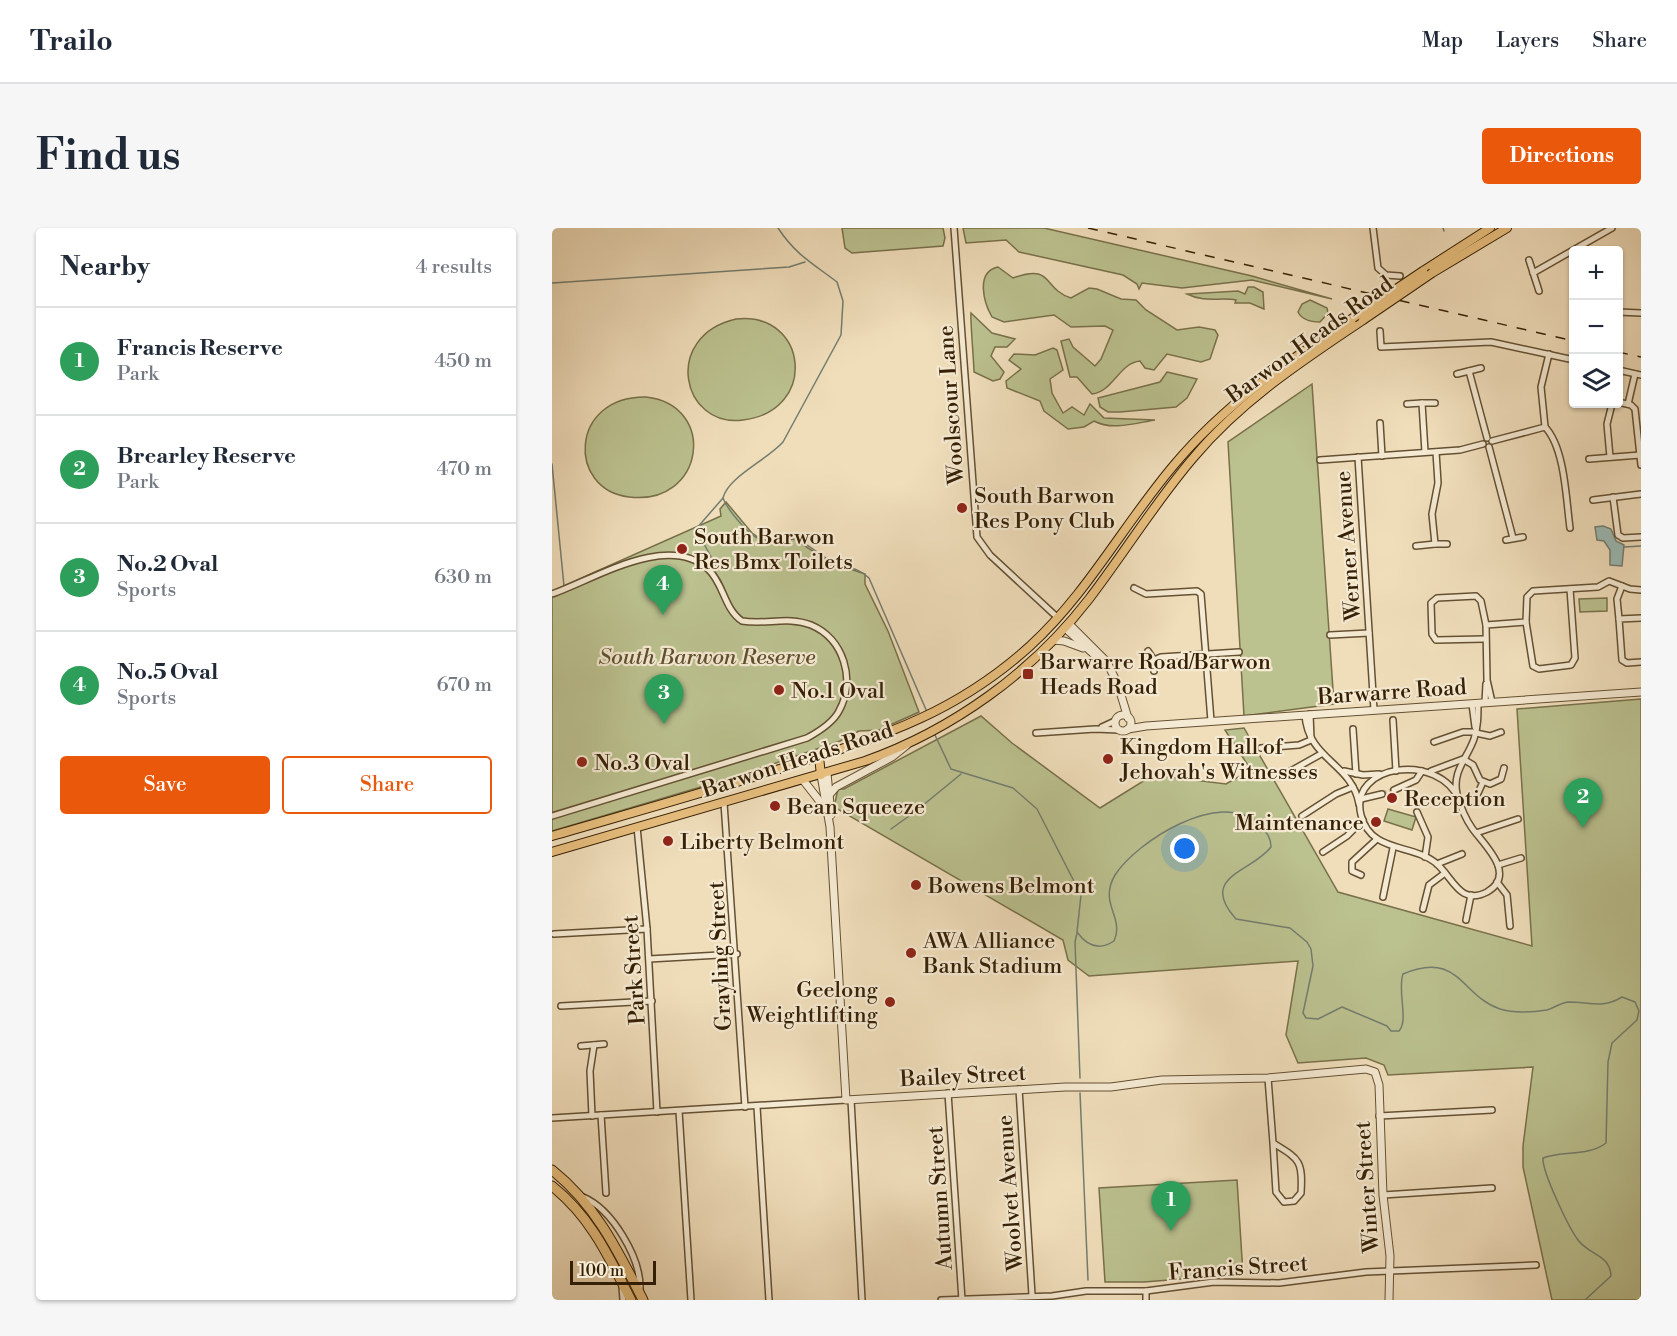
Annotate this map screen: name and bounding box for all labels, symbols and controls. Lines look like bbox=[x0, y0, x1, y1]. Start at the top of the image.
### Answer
text: Trailo bbox=[30, 24, 113, 59]
text: Map bbox=[1422, 28, 1463, 54]
text: Layers bbox=[1496, 28, 1559, 54]
text: Share bbox=[1592, 28, 1647, 54]
button: Directions bbox=[1482, 128, 1641, 184]
text: Find us bbox=[36, 130, 180, 183]
map controls bbox=[1569, 246, 1623, 408]
button: + bbox=[1569, 246, 1623, 300]
text: Nearby bbox=[60, 251, 150, 283]
text: 4 results bbox=[415, 255, 492, 280]
street label: Barwon Heads Road bbox=[1220, 270, 1399, 410]
button: − bbox=[1569, 300, 1623, 354]
street label: Woolscour Lane bbox=[932, 324, 971, 486]
text: Francis Reserve bbox=[117, 335, 283, 362]
text: 1 bbox=[75, 349, 84, 374]
text: 450 m bbox=[434, 349, 492, 374]
button: layers bbox=[1569, 354, 1623, 408]
text: Park bbox=[117, 362, 159, 387]
text: Brearley Reserve bbox=[117, 443, 296, 470]
text: 2 bbox=[73, 457, 86, 482]
text: 470 m bbox=[436, 457, 492, 482]
text: Park bbox=[117, 470, 159, 495]
street label: Werner Avenue bbox=[1330, 470, 1367, 623]
place label: South Barwon Res Pony Club bbox=[974, 483, 1115, 535]
marker: South Barwon Res Pony Club bbox=[955, 501, 969, 515]
place label: South Barwon Res Bmx Toilets bbox=[694, 524, 853, 576]
marker: South Barwon Res Bmx Toilets bbox=[675, 542, 689, 556]
text: No.2 Oval bbox=[117, 551, 218, 578]
text: 3 bbox=[73, 565, 86, 590]
text: 630 m bbox=[434, 565, 492, 590]
pin: 4 bbox=[644, 566, 682, 615]
text: Sports bbox=[117, 578, 176, 603]
park label: South Barwon Reserve bbox=[598, 644, 816, 671]
place label: Barwarre Road/Barwon Heads Road bbox=[1039, 649, 1271, 701]
text: No.5 Oval bbox=[117, 659, 218, 686]
marker: Barwarre Road/Barwon Heads Road bbox=[1021, 667, 1035, 681]
text: 4 bbox=[73, 673, 86, 698]
text: 670 m bbox=[436, 673, 492, 698]
pin: 3 bbox=[644, 674, 684, 724]
street label: Barwarre Road bbox=[1316, 674, 1468, 711]
place label: No.1 Oval bbox=[791, 678, 885, 705]
marker: No.1 Oval bbox=[772, 683, 786, 697]
text: Sports bbox=[117, 686, 176, 711]
street label: Barwon Heads Road bbox=[697, 717, 897, 804]
place label: Kingdom Hall of Jehovah's Witnesses bbox=[1119, 734, 1318, 786]
place label: No.3 Oval bbox=[594, 750, 690, 777]
marker: Kingdom Hall of Jehovah's Witnesses bbox=[1101, 752, 1115, 766]
marker: No.3 Oval bbox=[575, 755, 589, 769]
button: Save bbox=[60, 756, 270, 814]
button: Share bbox=[282, 756, 492, 814]
pin: 2 bbox=[1564, 778, 1602, 828]
place label: Reception bbox=[1404, 786, 1506, 813]
marker: Reception bbox=[1385, 791, 1399, 805]
place label: Bean Squeeze bbox=[786, 794, 925, 821]
marker: Bean Squeeze bbox=[768, 799, 782, 813]
place label: Maintenance bbox=[1235, 810, 1364, 837]
marker: Maintenance bbox=[1369, 815, 1383, 829]
place label: Liberty Belmont bbox=[680, 829, 844, 856]
marker: Liberty Belmont bbox=[661, 834, 675, 848]
your location bbox=[1170, 834, 1199, 863]
place label: Bowens Belmont bbox=[927, 873, 1095, 900]
marker: Bowens Belmont bbox=[909, 878, 923, 892]
street label: Grayling Street bbox=[703, 880, 738, 1031]
street label: Park Street bbox=[617, 914, 652, 1026]
place label: AWA Alliance Bank Stadium bbox=[922, 928, 1062, 980]
marker: AWA Alliance Bank Stadium bbox=[904, 946, 918, 960]
place label: Geelong Weightlifting bbox=[745, 977, 879, 1029]
marker: Geelong Weightlifting bbox=[883, 995, 897, 1009]
street label: Bailey Street bbox=[898, 1060, 1027, 1093]
street label: Woolvet Avenue bbox=[992, 1114, 1029, 1273]
street label: Winter Street bbox=[1349, 1120, 1386, 1255]
street label: Autumn Street bbox=[922, 1125, 959, 1272]
pin: 1 bbox=[1152, 1182, 1190, 1231]
street label: Francis Street bbox=[1167, 1250, 1309, 1287]
scale bar bbox=[570, 1258, 656, 1286]
text: 100 m bbox=[579, 1261, 624, 1281]

